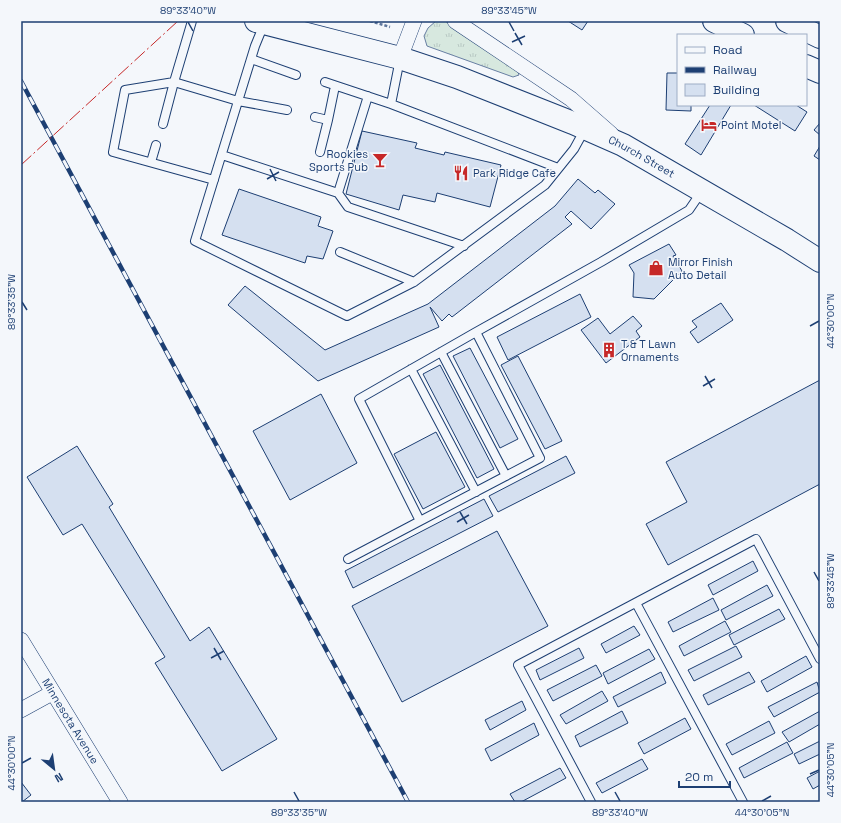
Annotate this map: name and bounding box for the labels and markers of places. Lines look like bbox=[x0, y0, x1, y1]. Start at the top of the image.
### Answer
hotel icon: Point Motel bbox=[700, 116, 718, 134]
place label: Point Motel bbox=[721, 118, 782, 132]
place label: Rookies Sports Pub bbox=[309, 147, 368, 174]
bar icon: Rookies Sports Pub bbox=[371, 151, 389, 169]
restaurant icon: Park Ridge Cafe bbox=[452, 164, 470, 182]
place label: Park Ridge Cafe bbox=[473, 166, 556, 180]
place label: Mirror Finish Auto Detail bbox=[668, 255, 733, 282]
shop icon: Mirror Finish Auto Detail bbox=[647, 259, 665, 277]
place label: T & T Lawn Ornaments bbox=[621, 337, 679, 364]
building icon: T & T Lawn Ornaments bbox=[600, 341, 618, 359]

